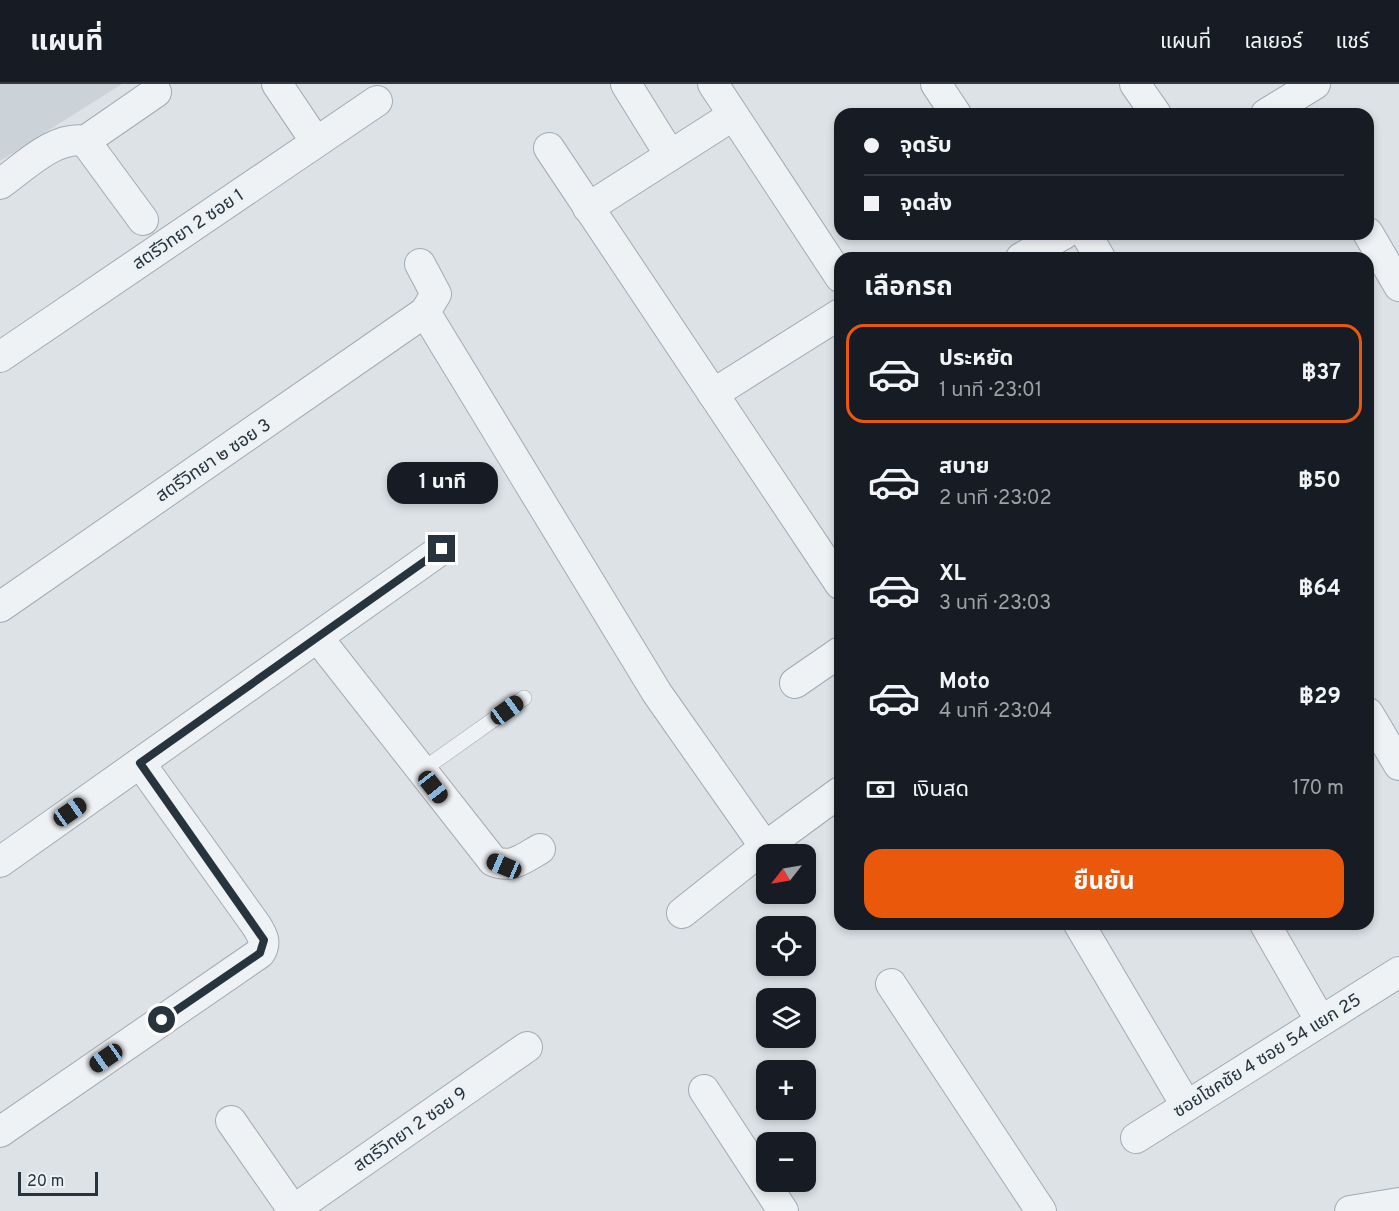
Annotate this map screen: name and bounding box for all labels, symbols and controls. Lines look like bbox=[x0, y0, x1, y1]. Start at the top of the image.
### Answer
text: แผนที่ bbox=[30, 25, 103, 61]
text: แผนที่ bbox=[1160, 29, 1211, 56]
text: เลเยอร์ bbox=[1244, 29, 1303, 56]
text: แชร์ bbox=[1336, 29, 1369, 56]
text: จุดรับ bbox=[900, 133, 952, 160]
street label: สตรีวิทยา 2 ซอย 1 bbox=[129, 184, 249, 276]
text: จุดส่ง bbox=[900, 191, 952, 218]
text: เลือกรถ bbox=[864, 271, 953, 305]
text: ประหยัด bbox=[939, 346, 1014, 373]
icon: car bbox=[867, 347, 921, 401]
text: ฿37 bbox=[1301, 360, 1341, 387]
text: 1 นาที · 23:01 bbox=[939, 378, 1042, 404]
street label: สตรีวิทยา ๒ ซอย 3 bbox=[152, 414, 276, 508]
text: สบาย bbox=[939, 454, 989, 481]
icon: car bbox=[867, 455, 921, 509]
callout: 1 นาที bbox=[386, 462, 498, 504]
text: ฿50 bbox=[1298, 468, 1341, 495]
text: 1 นาที bbox=[419, 470, 466, 496]
text: 2 นาที · 23:02 bbox=[939, 486, 1052, 512]
route end bbox=[428, 535, 455, 562]
text: XL bbox=[939, 561, 966, 588]
icon: car bbox=[867, 563, 921, 617]
text: ฿64 bbox=[1298, 576, 1341, 603]
text: 3 นาที · 23:03 bbox=[939, 591, 1051, 617]
text: Moto bbox=[939, 669, 990, 696]
icon: car bbox=[867, 671, 921, 725]
text: ฿29 bbox=[1299, 684, 1341, 711]
car bbox=[487, 692, 527, 728]
text: 4 นาที · 23:04 bbox=[939, 699, 1052, 725]
car bbox=[415, 767, 451, 807]
icon: cash bbox=[864, 773, 897, 806]
text: 170 m bbox=[1292, 776, 1344, 802]
text: เงินสด bbox=[912, 777, 969, 804]
car bbox=[50, 794, 90, 830]
north arrow bbox=[756, 844, 816, 904]
map controls bbox=[756, 844, 816, 1192]
button: ยืนยัน bbox=[864, 849, 1344, 918]
car bbox=[484, 851, 524, 881]
button: locate bbox=[756, 916, 816, 976]
button: layers bbox=[756, 988, 816, 1048]
street label: ซอยโชคชัย 4 ซอย 54 แยก 25 bbox=[1170, 989, 1366, 1124]
route start bbox=[148, 1006, 175, 1033]
car bbox=[86, 1040, 126, 1076]
button: + bbox=[756, 1060, 816, 1120]
street label: สตรีวิทยา 2 ซอย 9 bbox=[349, 1082, 472, 1178]
button: − bbox=[756, 1132, 816, 1192]
scale bar bbox=[18, 1169, 98, 1196]
text: 20 m bbox=[27, 1172, 64, 1192]

